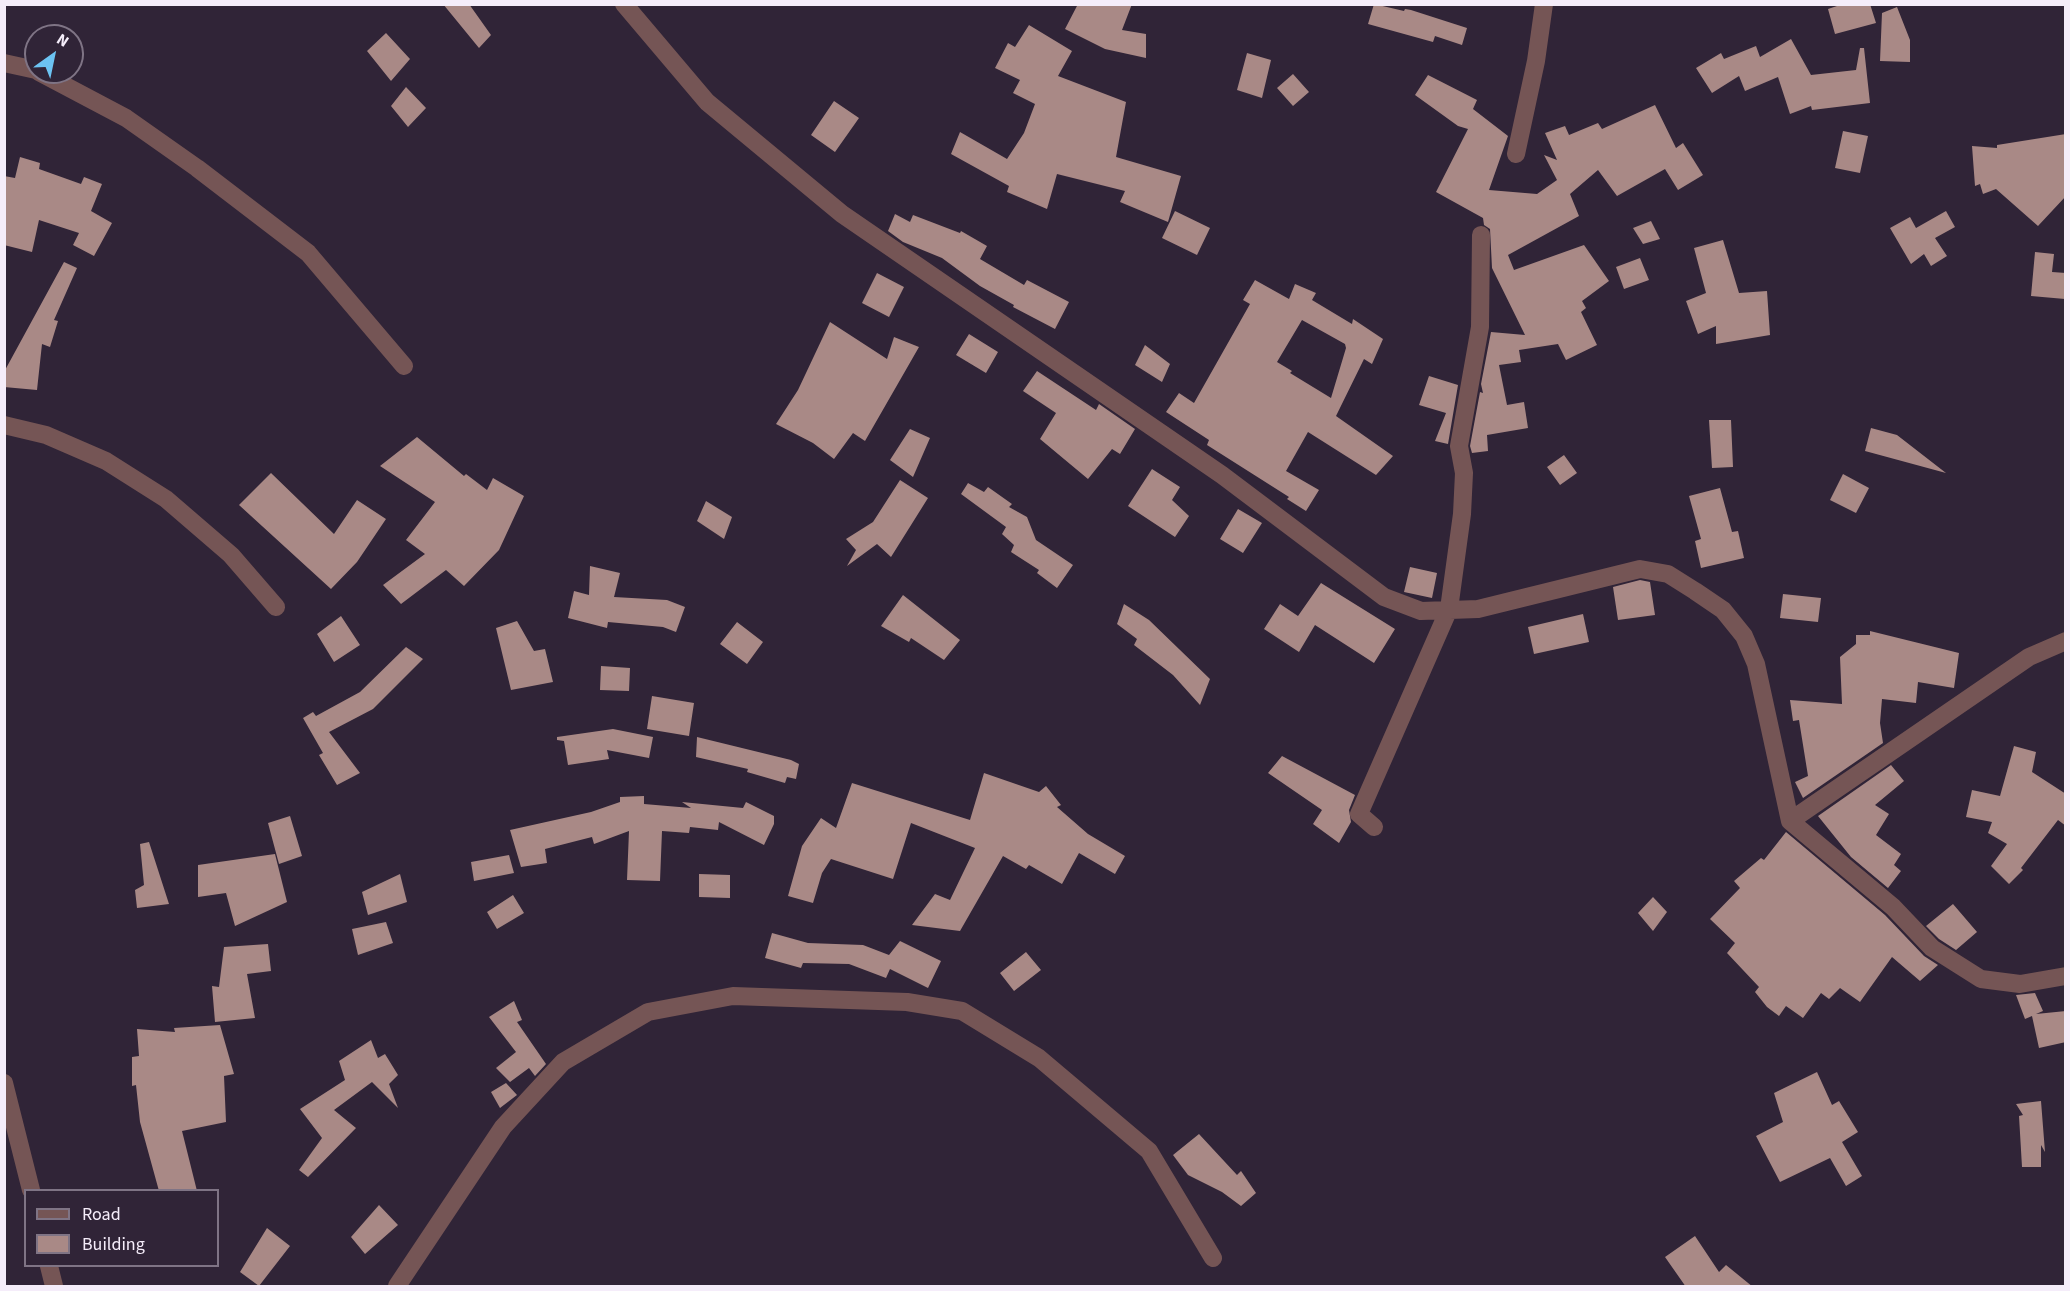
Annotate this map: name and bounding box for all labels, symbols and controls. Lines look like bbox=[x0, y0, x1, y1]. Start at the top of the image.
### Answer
north arrow bbox=[24, 24, 84, 84]
text: N bbox=[52, 28, 73, 53]
legend bbox=[24, 1189, 219, 1267]
text: Road bbox=[82, 1202, 121, 1227]
text: Building bbox=[82, 1232, 145, 1257]

